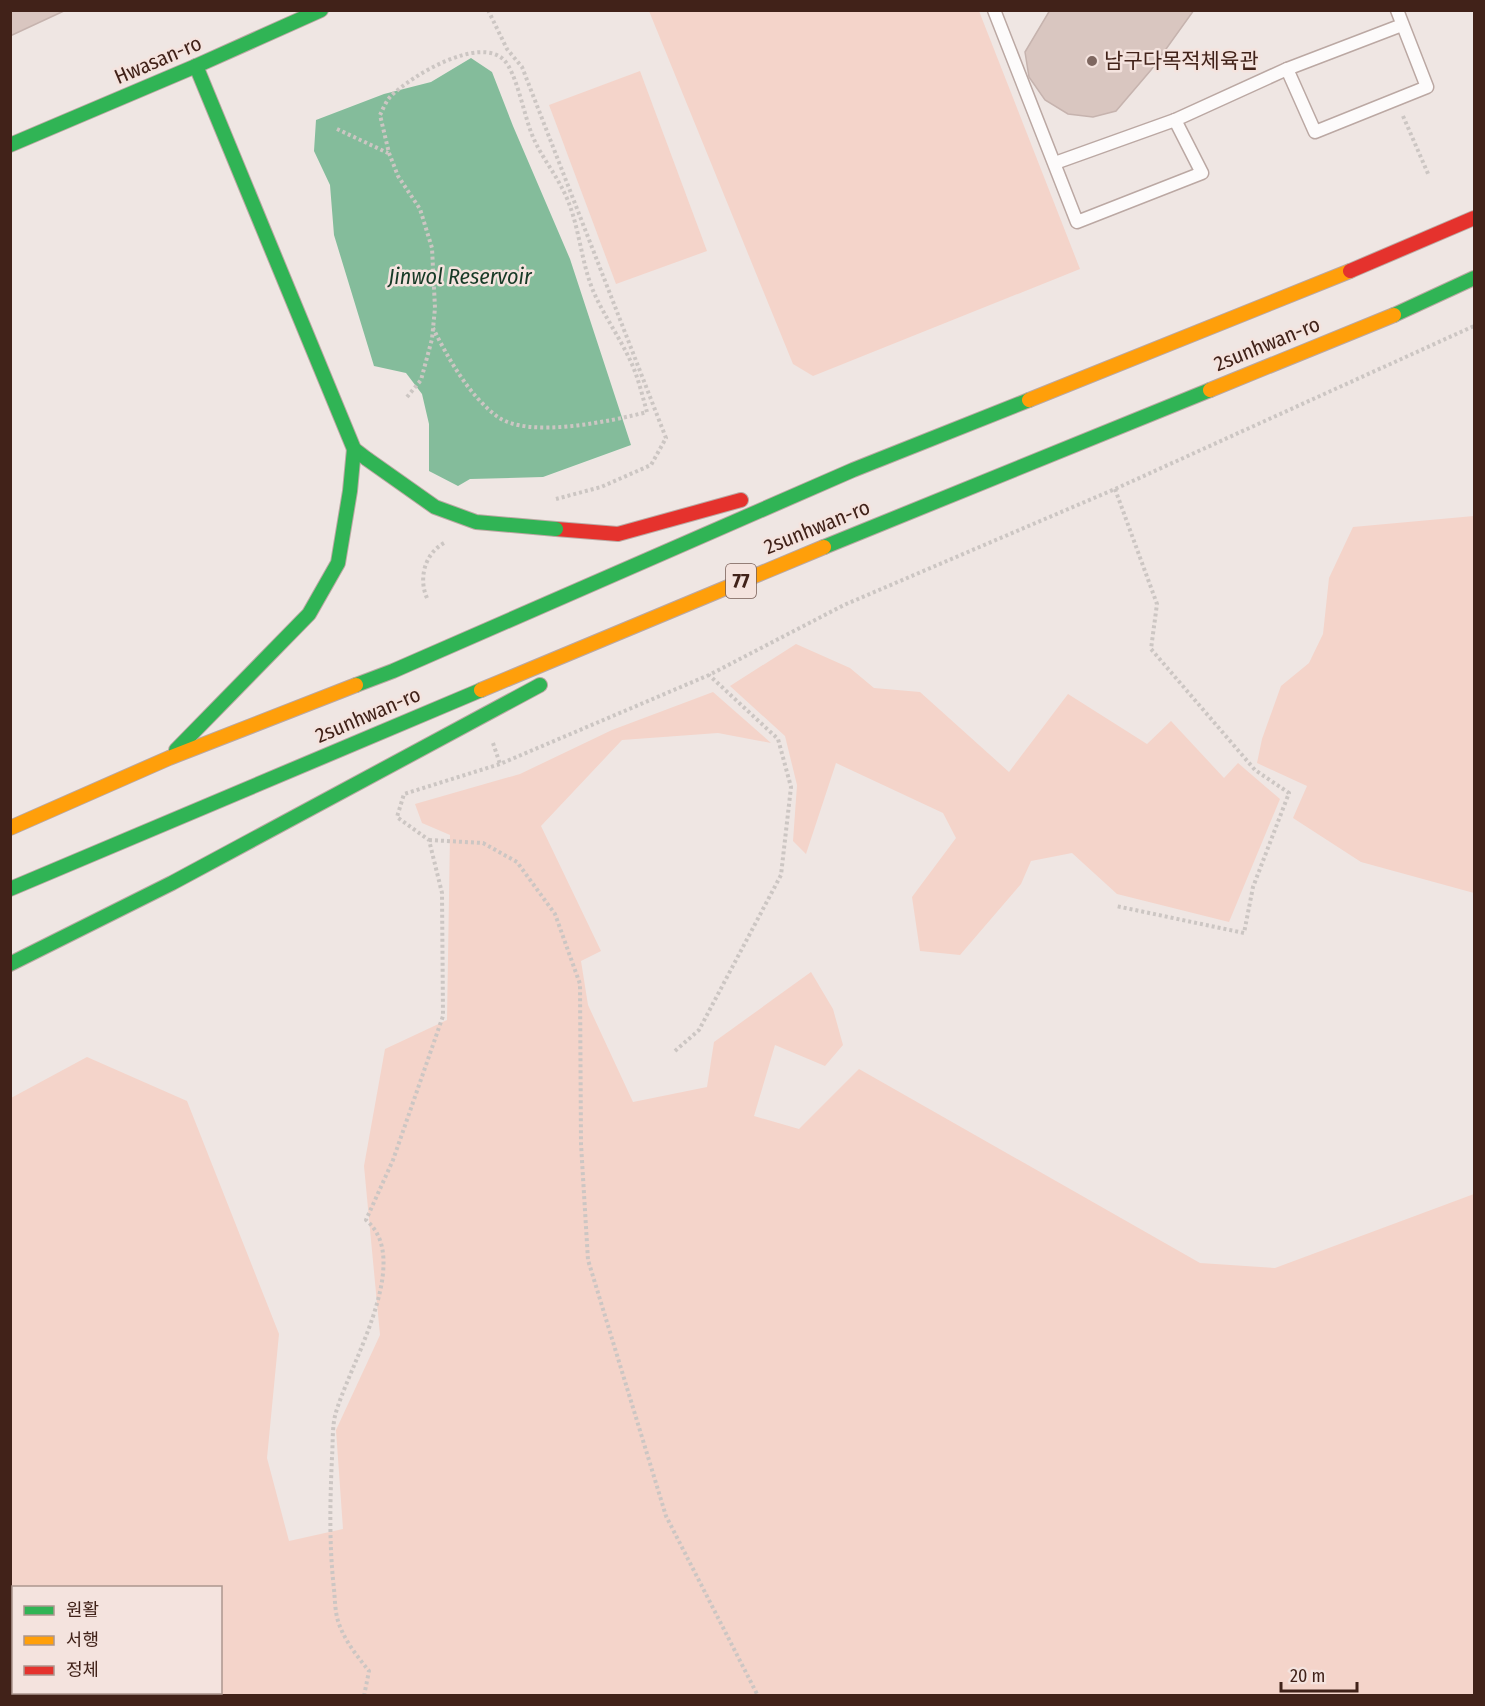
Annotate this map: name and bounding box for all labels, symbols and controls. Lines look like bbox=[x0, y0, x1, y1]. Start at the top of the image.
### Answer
street label: Hwasan-ro bbox=[111, 30, 205, 90]
place label: 남구다목적체육관 bbox=[1104, 48, 1259, 74]
marker: 남구다목적체육관 bbox=[1085, 54, 1099, 68]
water label: Jinwol Reservoir bbox=[387, 263, 533, 290]
street label: 2sunhwan-ro bbox=[1210, 311, 1324, 377]
street label: 2sunhwan-ro bbox=[760, 494, 874, 560]
road number: 77 bbox=[726, 564, 756, 598]
street label: 2sunhwan-ro bbox=[311, 681, 425, 749]
legend bbox=[12, 1586, 222, 1694]
text: 원활 bbox=[66, 1599, 99, 1621]
text: 서행 bbox=[66, 1629, 99, 1651]
scale bar bbox=[1281, 1655, 1358, 1693]
text: 정체 bbox=[66, 1659, 99, 1681]
text: 20 m bbox=[1290, 1665, 1325, 1687]

